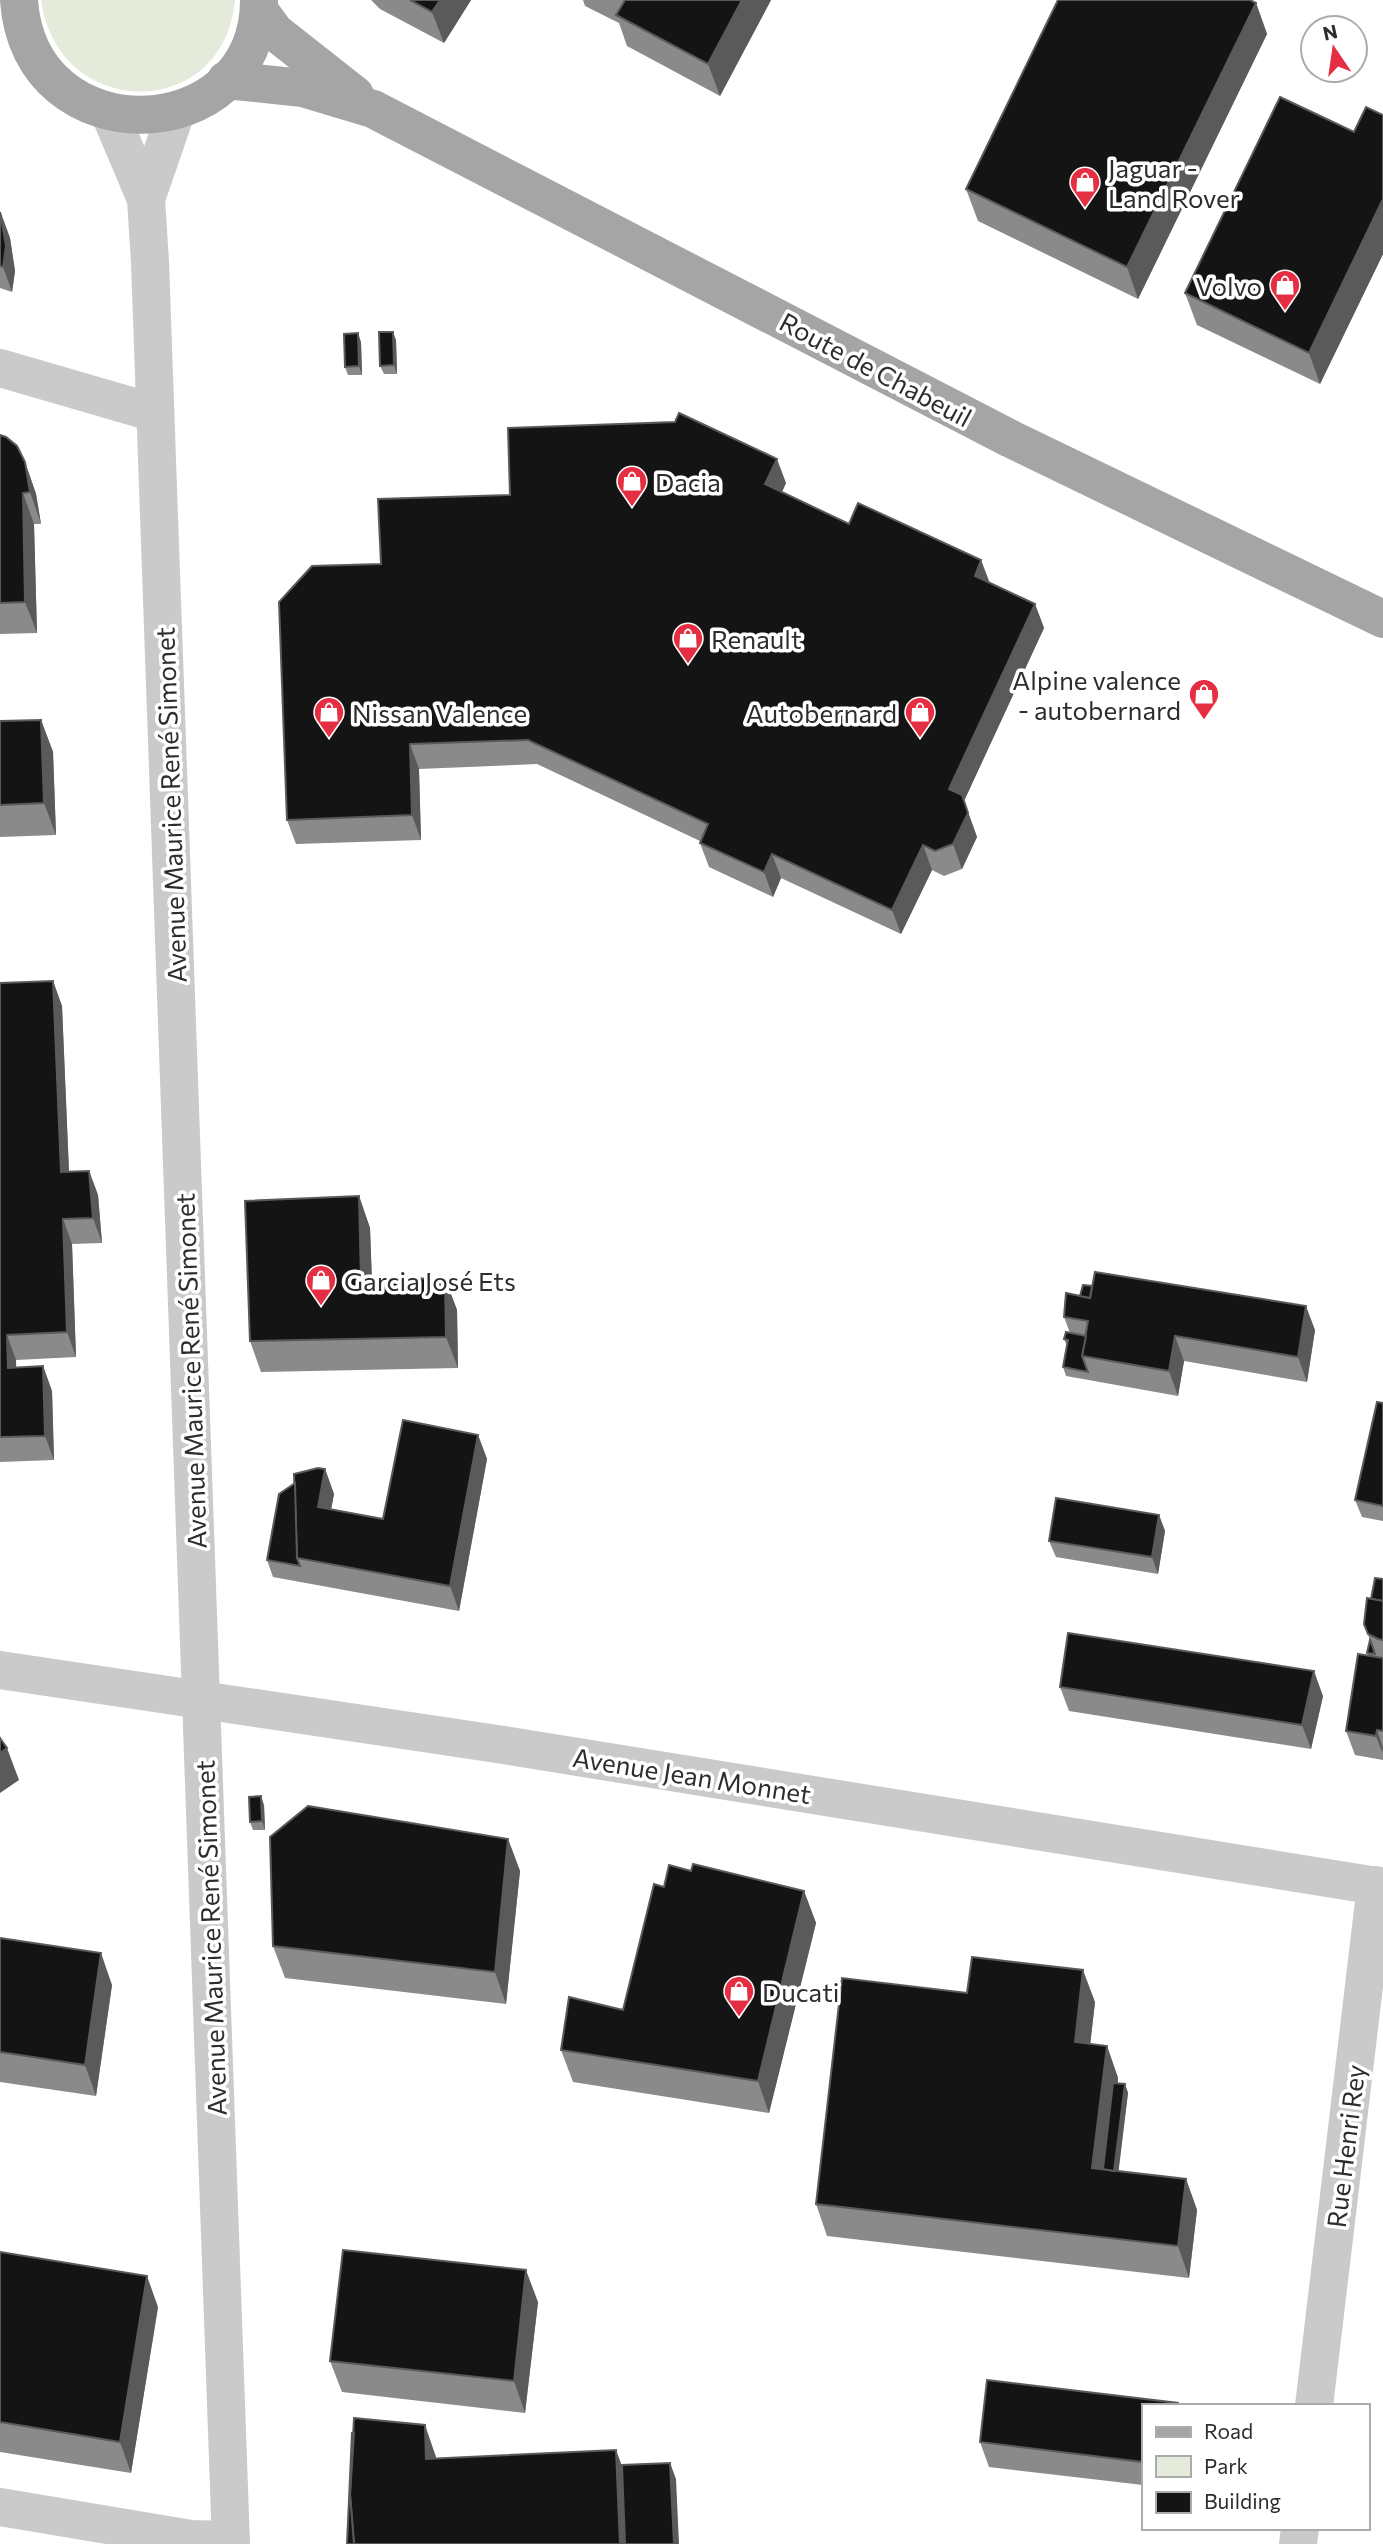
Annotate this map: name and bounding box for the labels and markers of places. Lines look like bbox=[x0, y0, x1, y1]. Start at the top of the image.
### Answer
place label: Jaguar - Land Rover bbox=[1108, 152, 1240, 213]
shop icon: Jaguar - Land Rover bbox=[1068, 165, 1102, 209]
shop icon: Volvo bbox=[1268, 268, 1302, 312]
place label: Volvo bbox=[1195, 270, 1262, 301]
shop icon: Dacia bbox=[615, 464, 649, 508]
place label: Dacia bbox=[655, 466, 721, 497]
shop icon: Renault bbox=[671, 621, 705, 665]
place label: Renault bbox=[711, 623, 802, 654]
place label: Alpine valence - autobernard bbox=[1012, 664, 1181, 725]
shop icon: Alpine valence - autobernard bbox=[1187, 677, 1221, 721]
shop icon: Nissan Valence bbox=[312, 695, 346, 739]
shop icon: Autobernard bbox=[903, 695, 937, 739]
place label: Nissan Valence bbox=[352, 697, 527, 728]
place label: Autobernard bbox=[746, 697, 897, 728]
shop icon: Garcia José Ets bbox=[304, 1263, 338, 1307]
place label: Garcia José Ets bbox=[344, 1265, 516, 1296]
shop icon: Ducati bbox=[722, 1974, 756, 2018]
place label: Ducati bbox=[762, 1976, 839, 2007]

